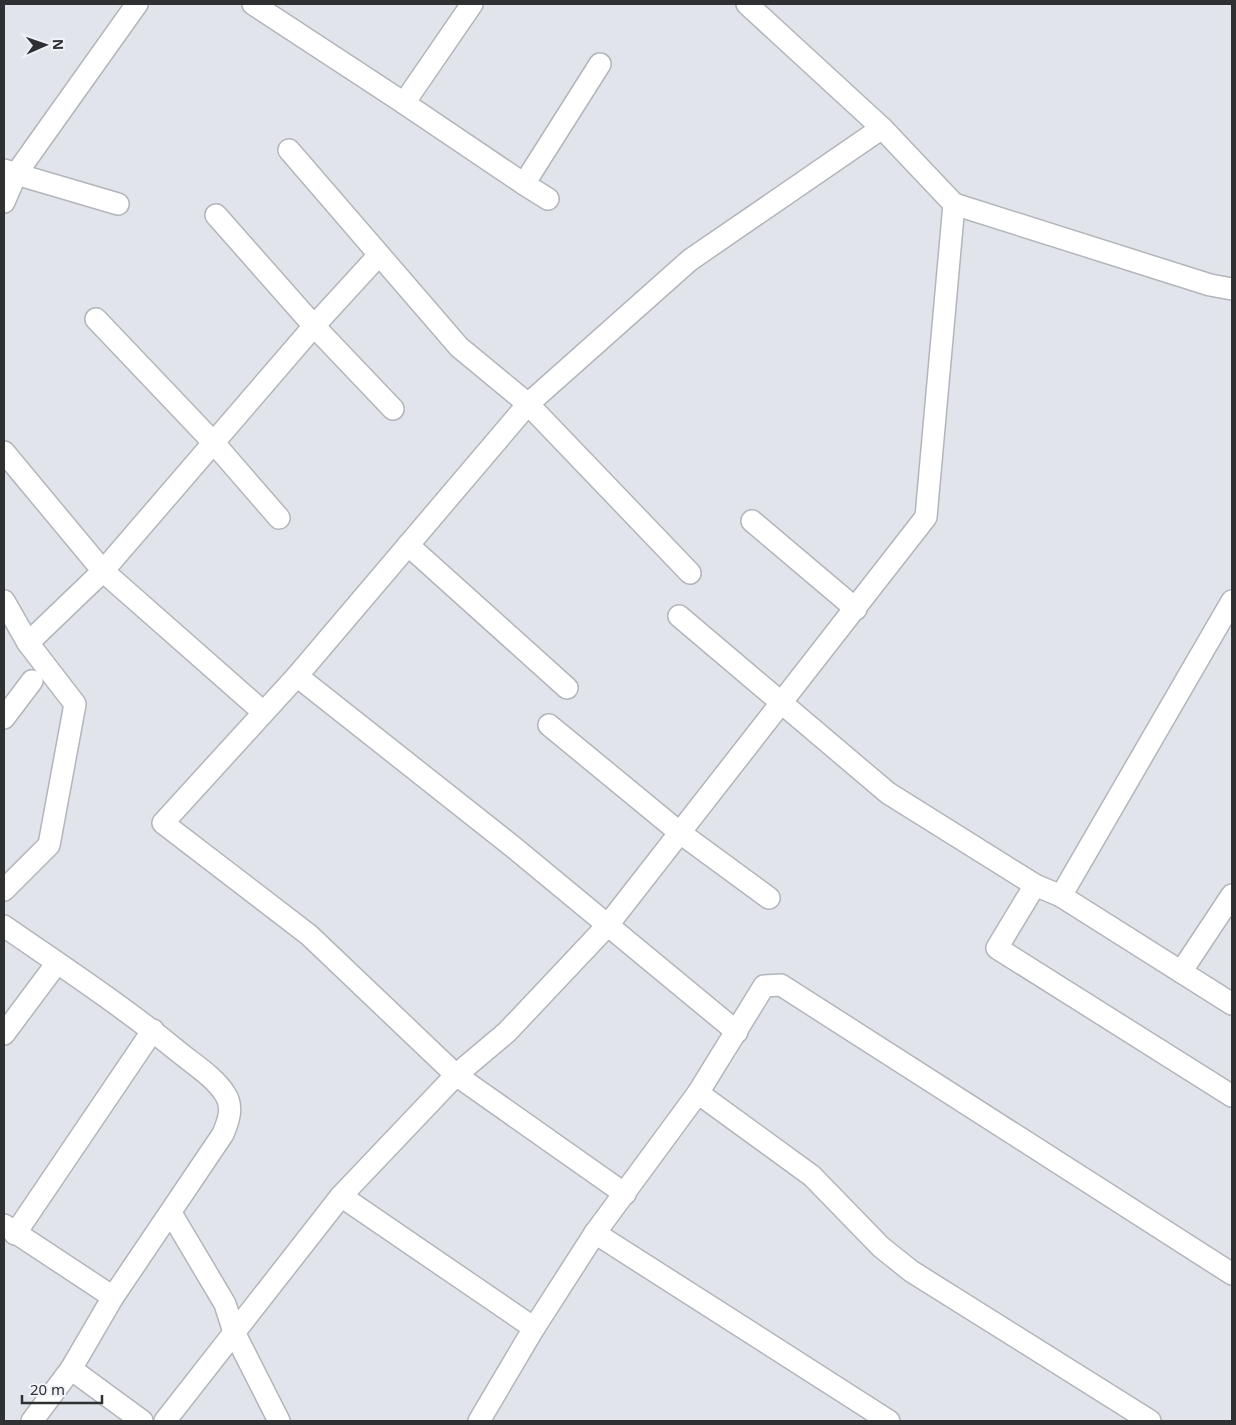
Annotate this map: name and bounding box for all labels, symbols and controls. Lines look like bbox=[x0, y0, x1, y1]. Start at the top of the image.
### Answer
north arrow bbox=[20, 20, 70, 70]
text: N bbox=[49, 39, 68, 51]
scale bar bbox=[22, 1372, 102, 1404]
text: 20 m bbox=[30, 1379, 65, 1399]

